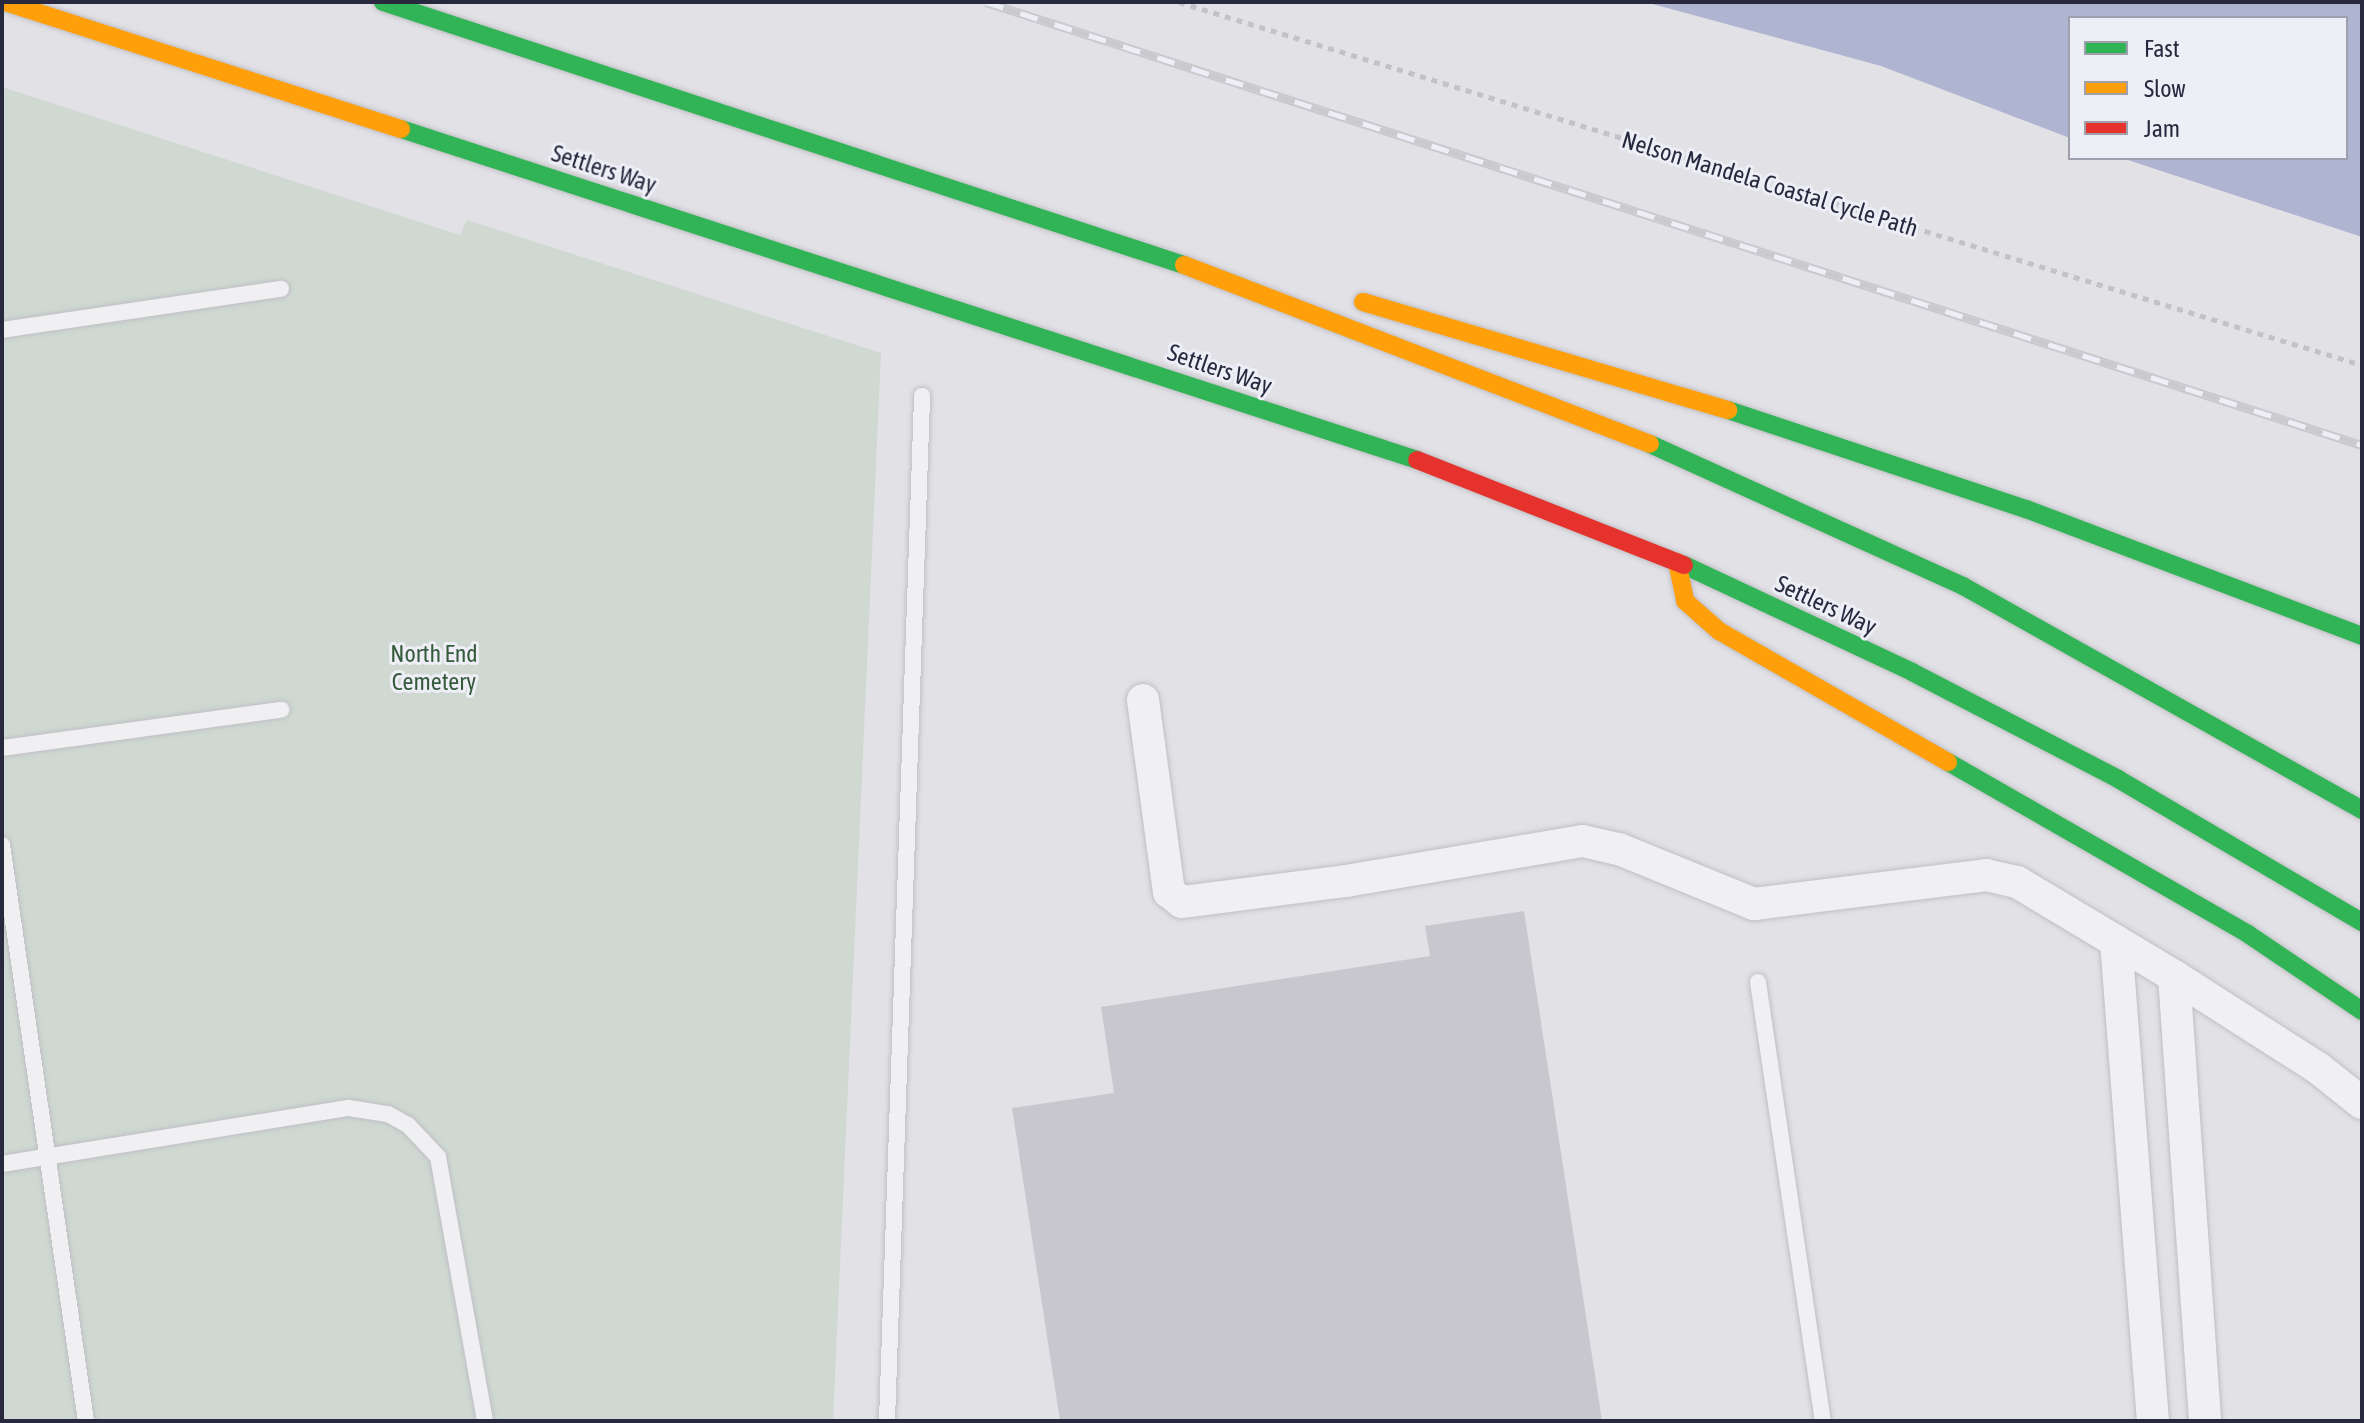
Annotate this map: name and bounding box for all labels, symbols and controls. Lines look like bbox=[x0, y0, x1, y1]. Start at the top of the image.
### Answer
legend bbox=[2068, 16, 2348, 160]
text: Fast bbox=[2144, 35, 2180, 62]
text: Slow bbox=[2144, 75, 2186, 102]
text: Jam bbox=[2144, 115, 2180, 142]
street label: Nelson Mandela Coastal Cycle Path bbox=[1618, 125, 1922, 243]
street label: Settlers Way bbox=[548, 139, 660, 199]
street label: Settlers Way bbox=[1164, 338, 1276, 400]
street label: Settlers Way bbox=[1771, 569, 1881, 641]
park label: North End Cemetery bbox=[390, 640, 478, 696]

